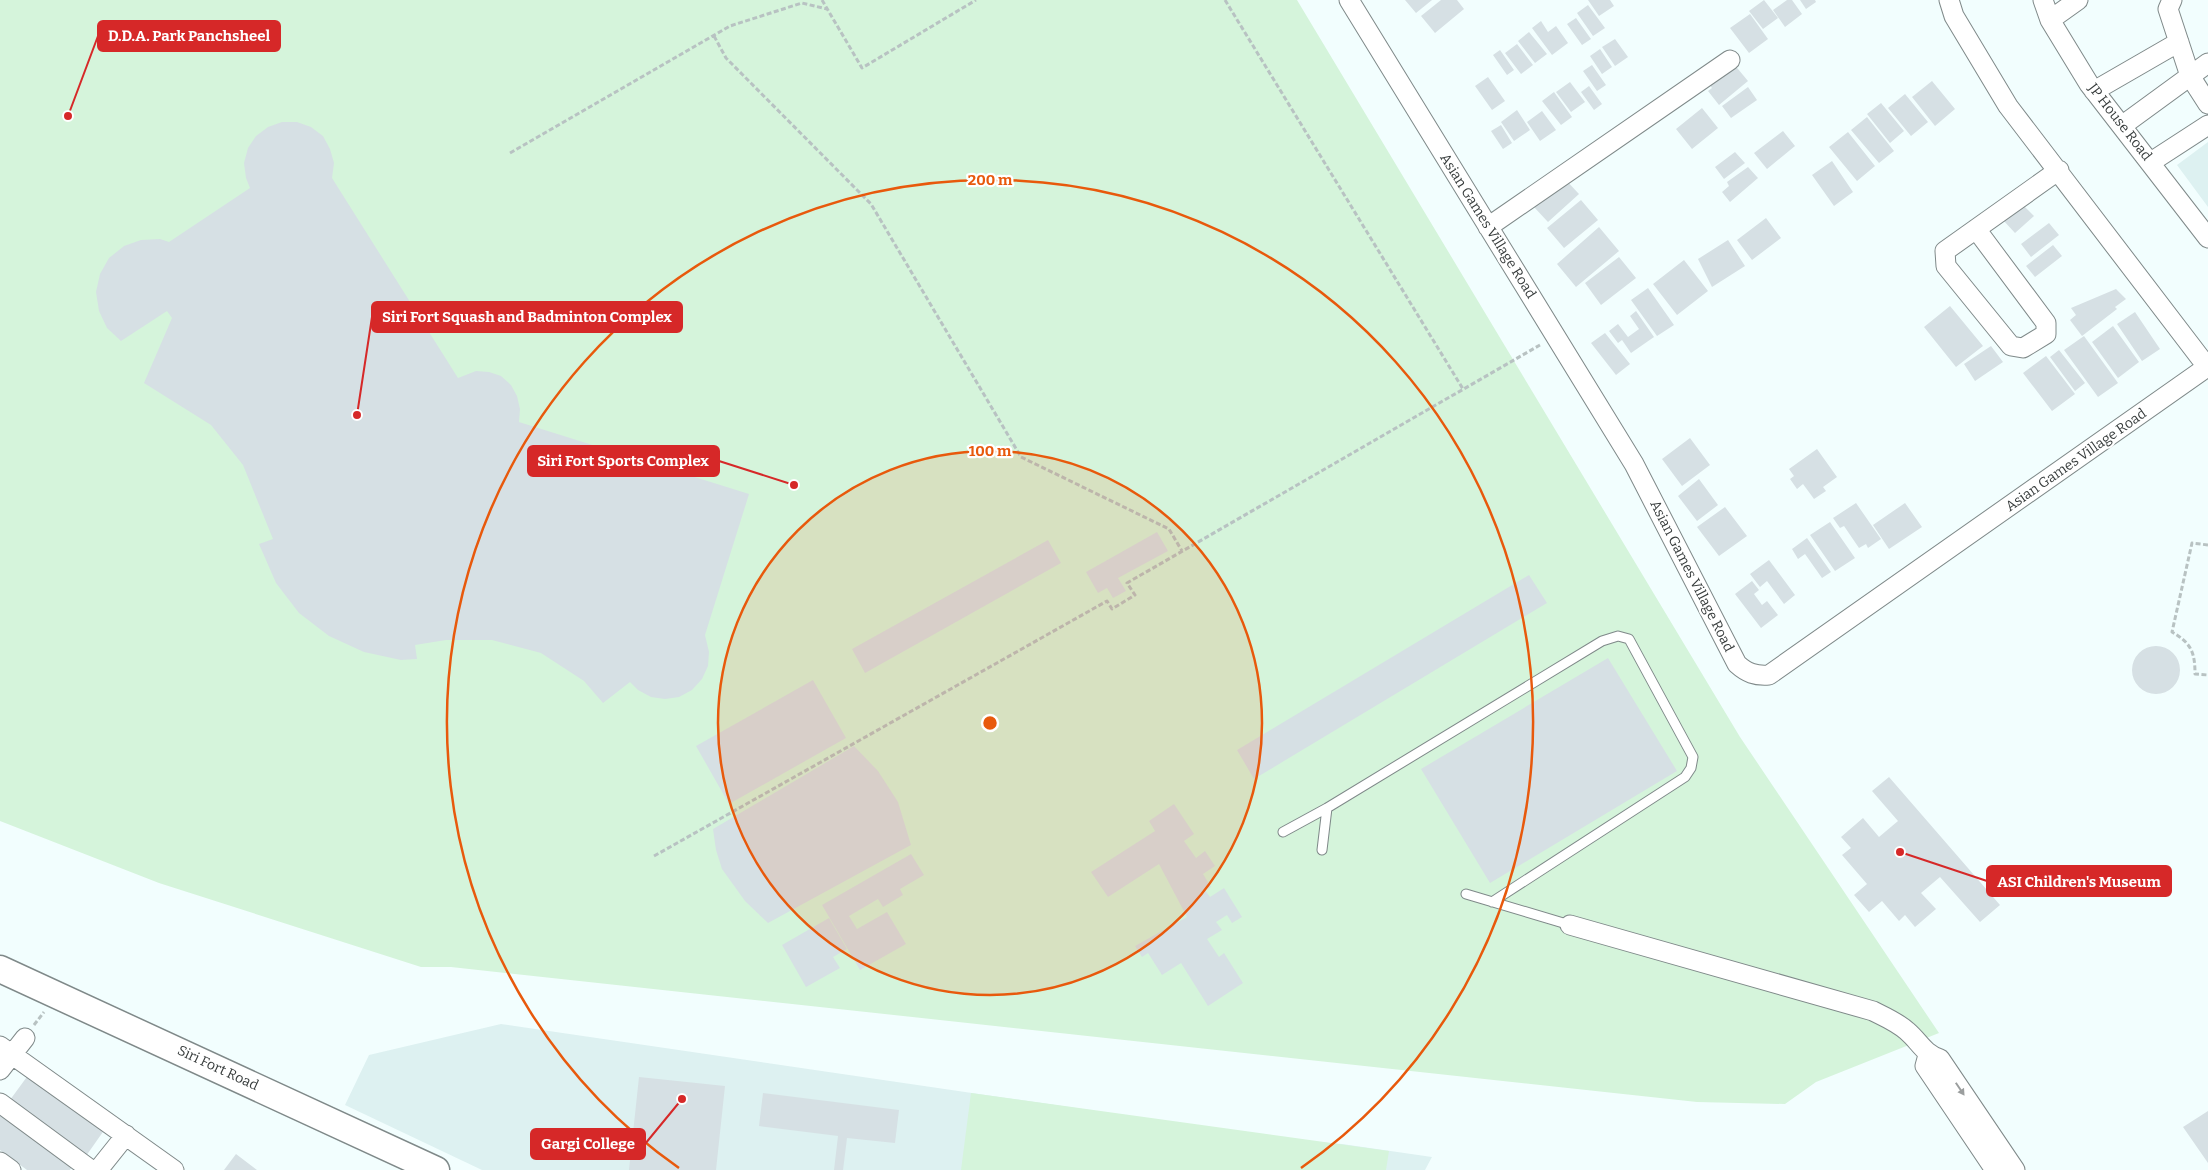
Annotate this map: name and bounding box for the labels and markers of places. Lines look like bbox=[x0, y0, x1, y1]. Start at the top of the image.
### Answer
callout: D.D.A. Park Panchsheel bbox=[98, 21, 280, 51]
callout: Siri Fort Squash and Badminton Complex bbox=[372, 302, 682, 332]
callout: Siri Fort Sports Complex bbox=[528, 446, 719, 476]
centre of rings bbox=[981, 714, 999, 732]
callout: ASI Children's Museum bbox=[1987, 866, 2171, 896]
callout: Gargi College bbox=[531, 1129, 645, 1159]

